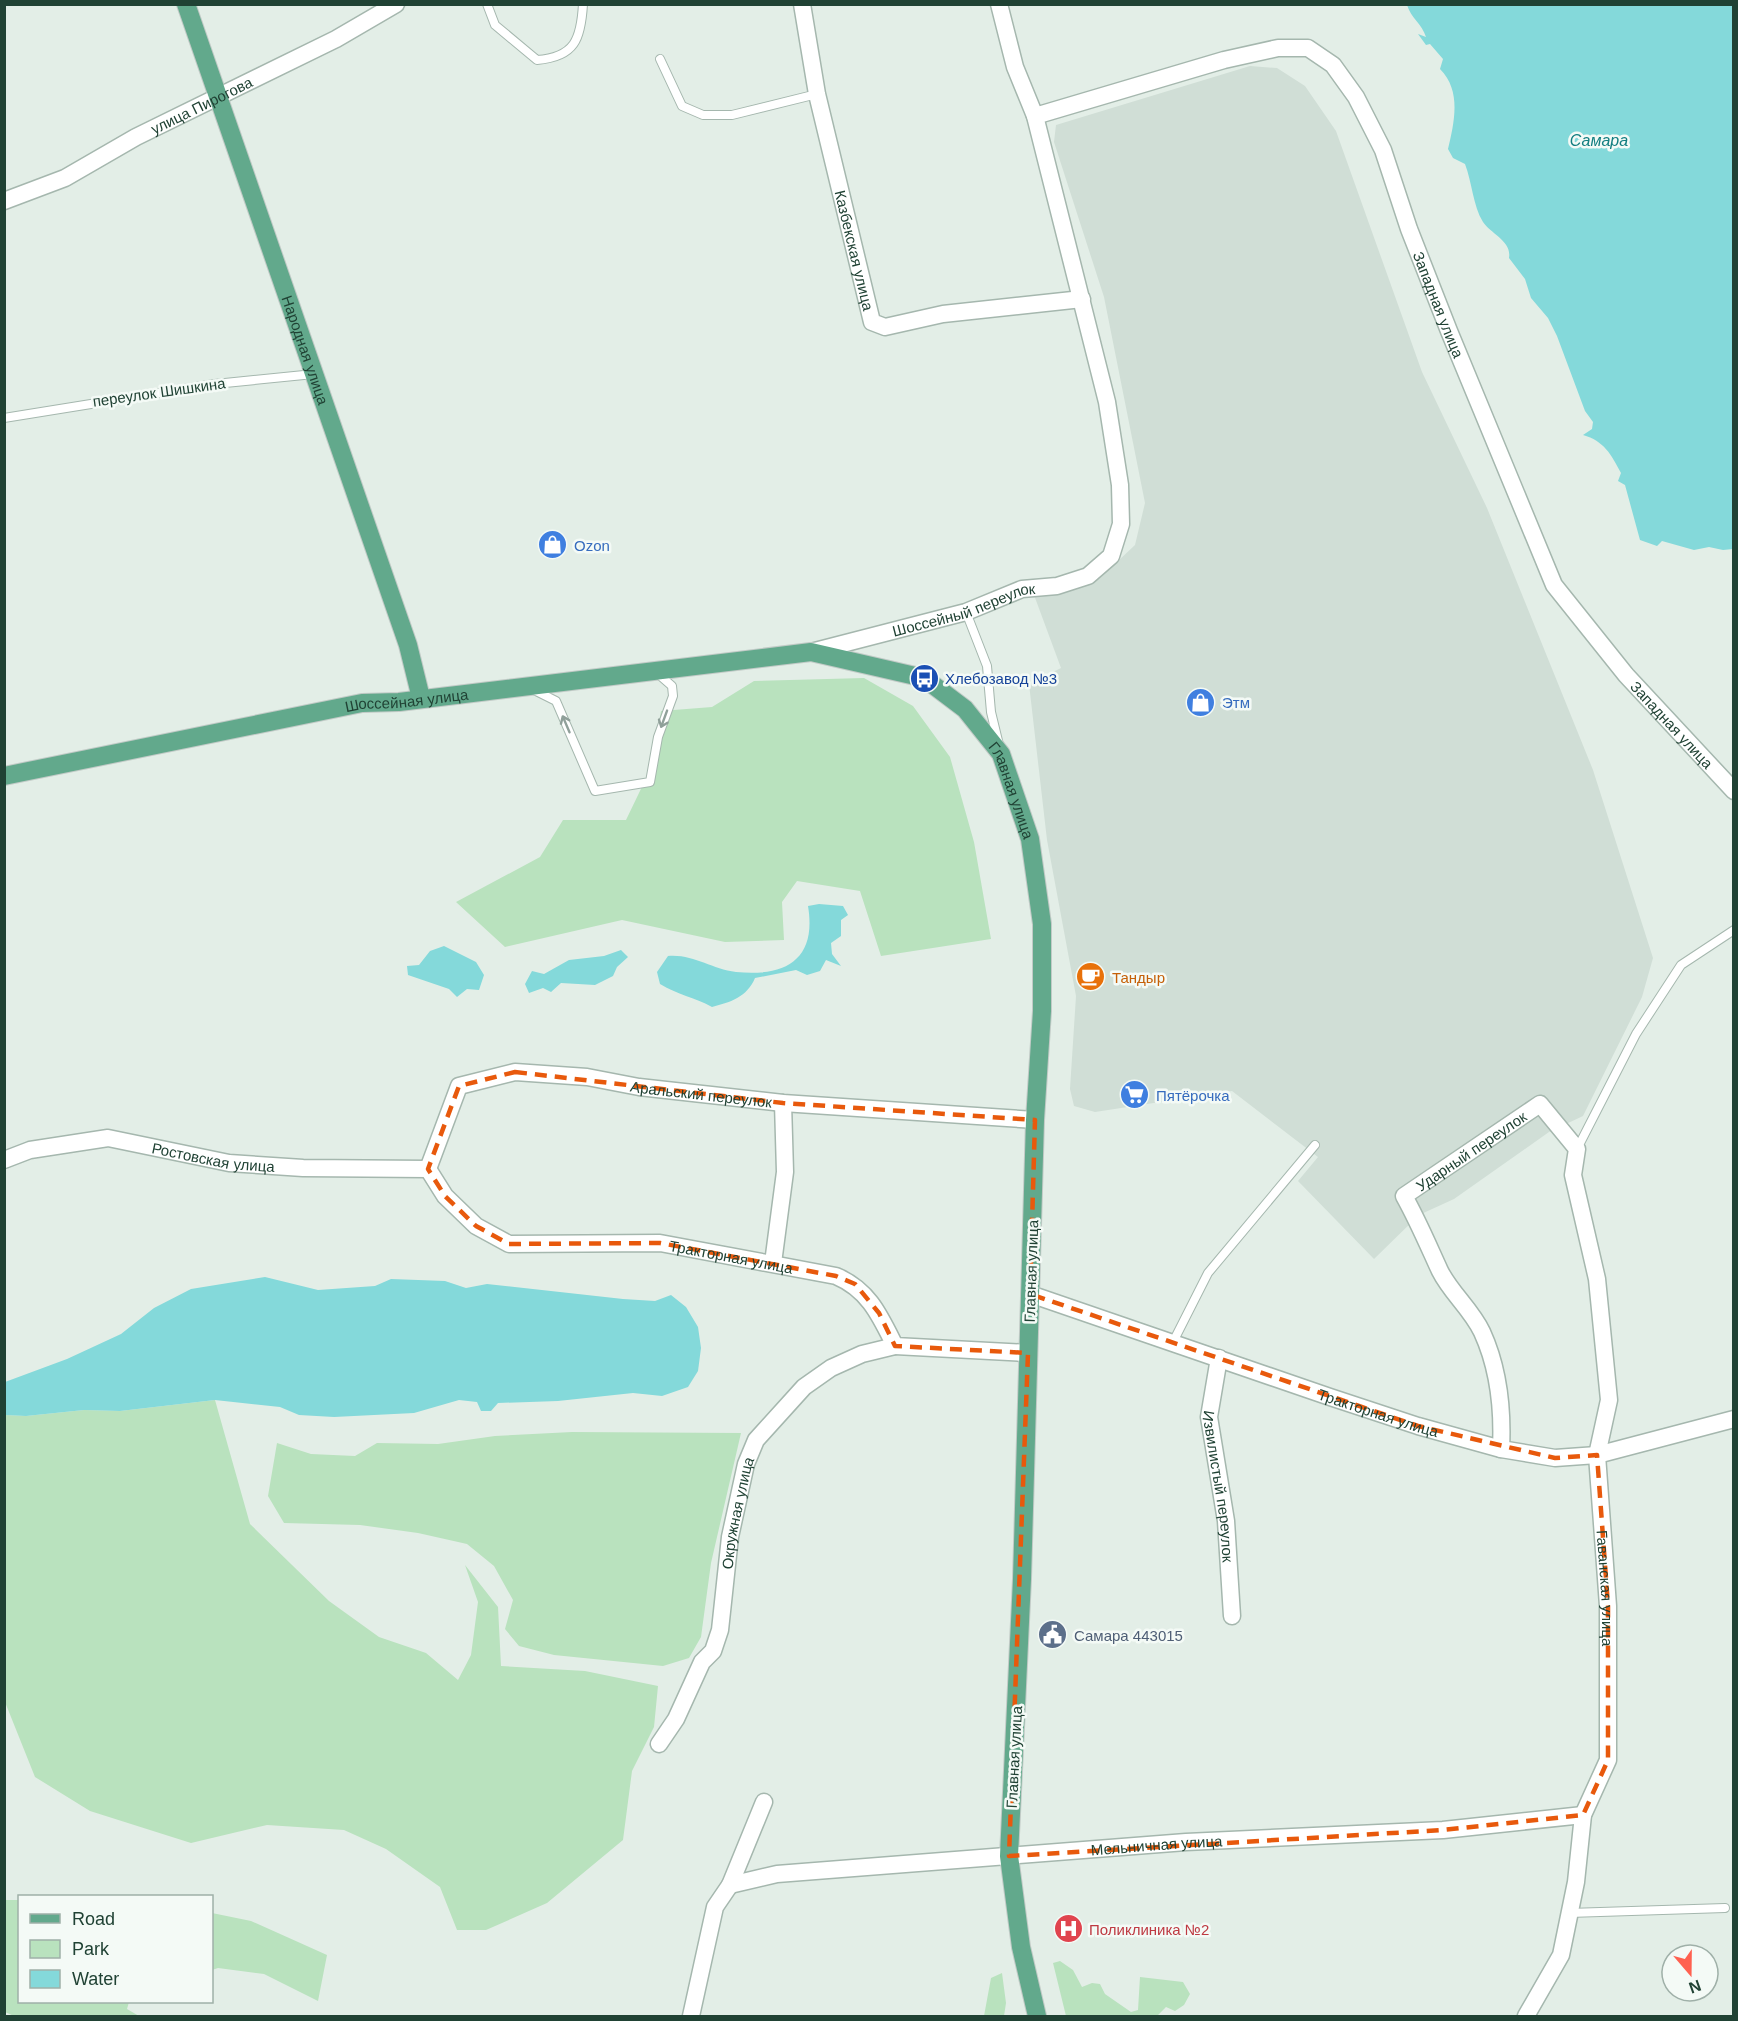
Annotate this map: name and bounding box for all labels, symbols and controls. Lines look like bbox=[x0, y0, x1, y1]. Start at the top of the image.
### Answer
street label: улица Пирогова bbox=[148, 73, 256, 137]
water label: Самара bbox=[1570, 132, 1628, 149]
street label: Казбекская улица bbox=[832, 188, 878, 313]
street label: Западная улица bbox=[1410, 249, 1468, 361]
street label: Народная улица bbox=[279, 293, 333, 407]
street label: переулок Шишкина bbox=[92, 374, 227, 410]
shop icon: Ozon bbox=[537, 529, 569, 561]
place label: Ozon bbox=[574, 537, 610, 554]
street label: Шоссейный переулок bbox=[890, 579, 1036, 639]
bus stop icon: Хлебозавод №3 bbox=[908, 662, 940, 694]
place label: Хлебозавод №3 bbox=[945, 670, 1057, 687]
street label: Западная улица bbox=[1627, 677, 1717, 772]
street label: Шоссейная улица bbox=[343, 685, 470, 715]
shop icon: Этм bbox=[1185, 686, 1217, 718]
place label: Этм bbox=[1222, 694, 1250, 711]
one-way arrow bbox=[658, 709, 669, 727]
one-way arrow bbox=[560, 715, 571, 733]
street label: Главная улица bbox=[986, 738, 1038, 842]
cafe icon: Тандыр bbox=[1075, 961, 1107, 993]
place label: Тандыр bbox=[1112, 969, 1165, 986]
street label: Аральский переулок bbox=[629, 1077, 773, 1110]
supermarket icon: Пятёрочка bbox=[1119, 1079, 1151, 1111]
place label: Пятёрочка bbox=[1156, 1087, 1230, 1104]
street label: Ударный переулок bbox=[1413, 1107, 1530, 1194]
street label: Ростовская улица bbox=[150, 1139, 276, 1175]
street label: Главная улица bbox=[1021, 1219, 1041, 1323]
street label: Тракторная улица bbox=[668, 1236, 795, 1276]
street label: Тракторная улица bbox=[1316, 1385, 1441, 1440]
street label: Извилистый переулок bbox=[1200, 1409, 1237, 1563]
street label: Окружная улица bbox=[718, 1453, 757, 1570]
street label: Гаванская улица bbox=[1594, 1530, 1617, 1647]
public building icon: Самара 443015 bbox=[1037, 1619, 1069, 1651]
place label: Самара 443015 bbox=[1074, 1627, 1183, 1644]
street label: Главная улица bbox=[1003, 1705, 1025, 1809]
street label: Мельничная улица bbox=[1090, 1832, 1223, 1858]
legend bbox=[18, 1895, 213, 2003]
text: Road bbox=[72, 1909, 115, 1929]
hospital icon: Поликлиника №2 bbox=[1052, 1913, 1084, 1945]
place label: Поликлиника №2 bbox=[1089, 1921, 1209, 1938]
text: Park bbox=[72, 1939, 110, 1959]
north arrow bbox=[1660, 1943, 1720, 2003]
text: Water bbox=[72, 1969, 119, 1989]
text: N bbox=[1687, 1977, 1703, 1997]

